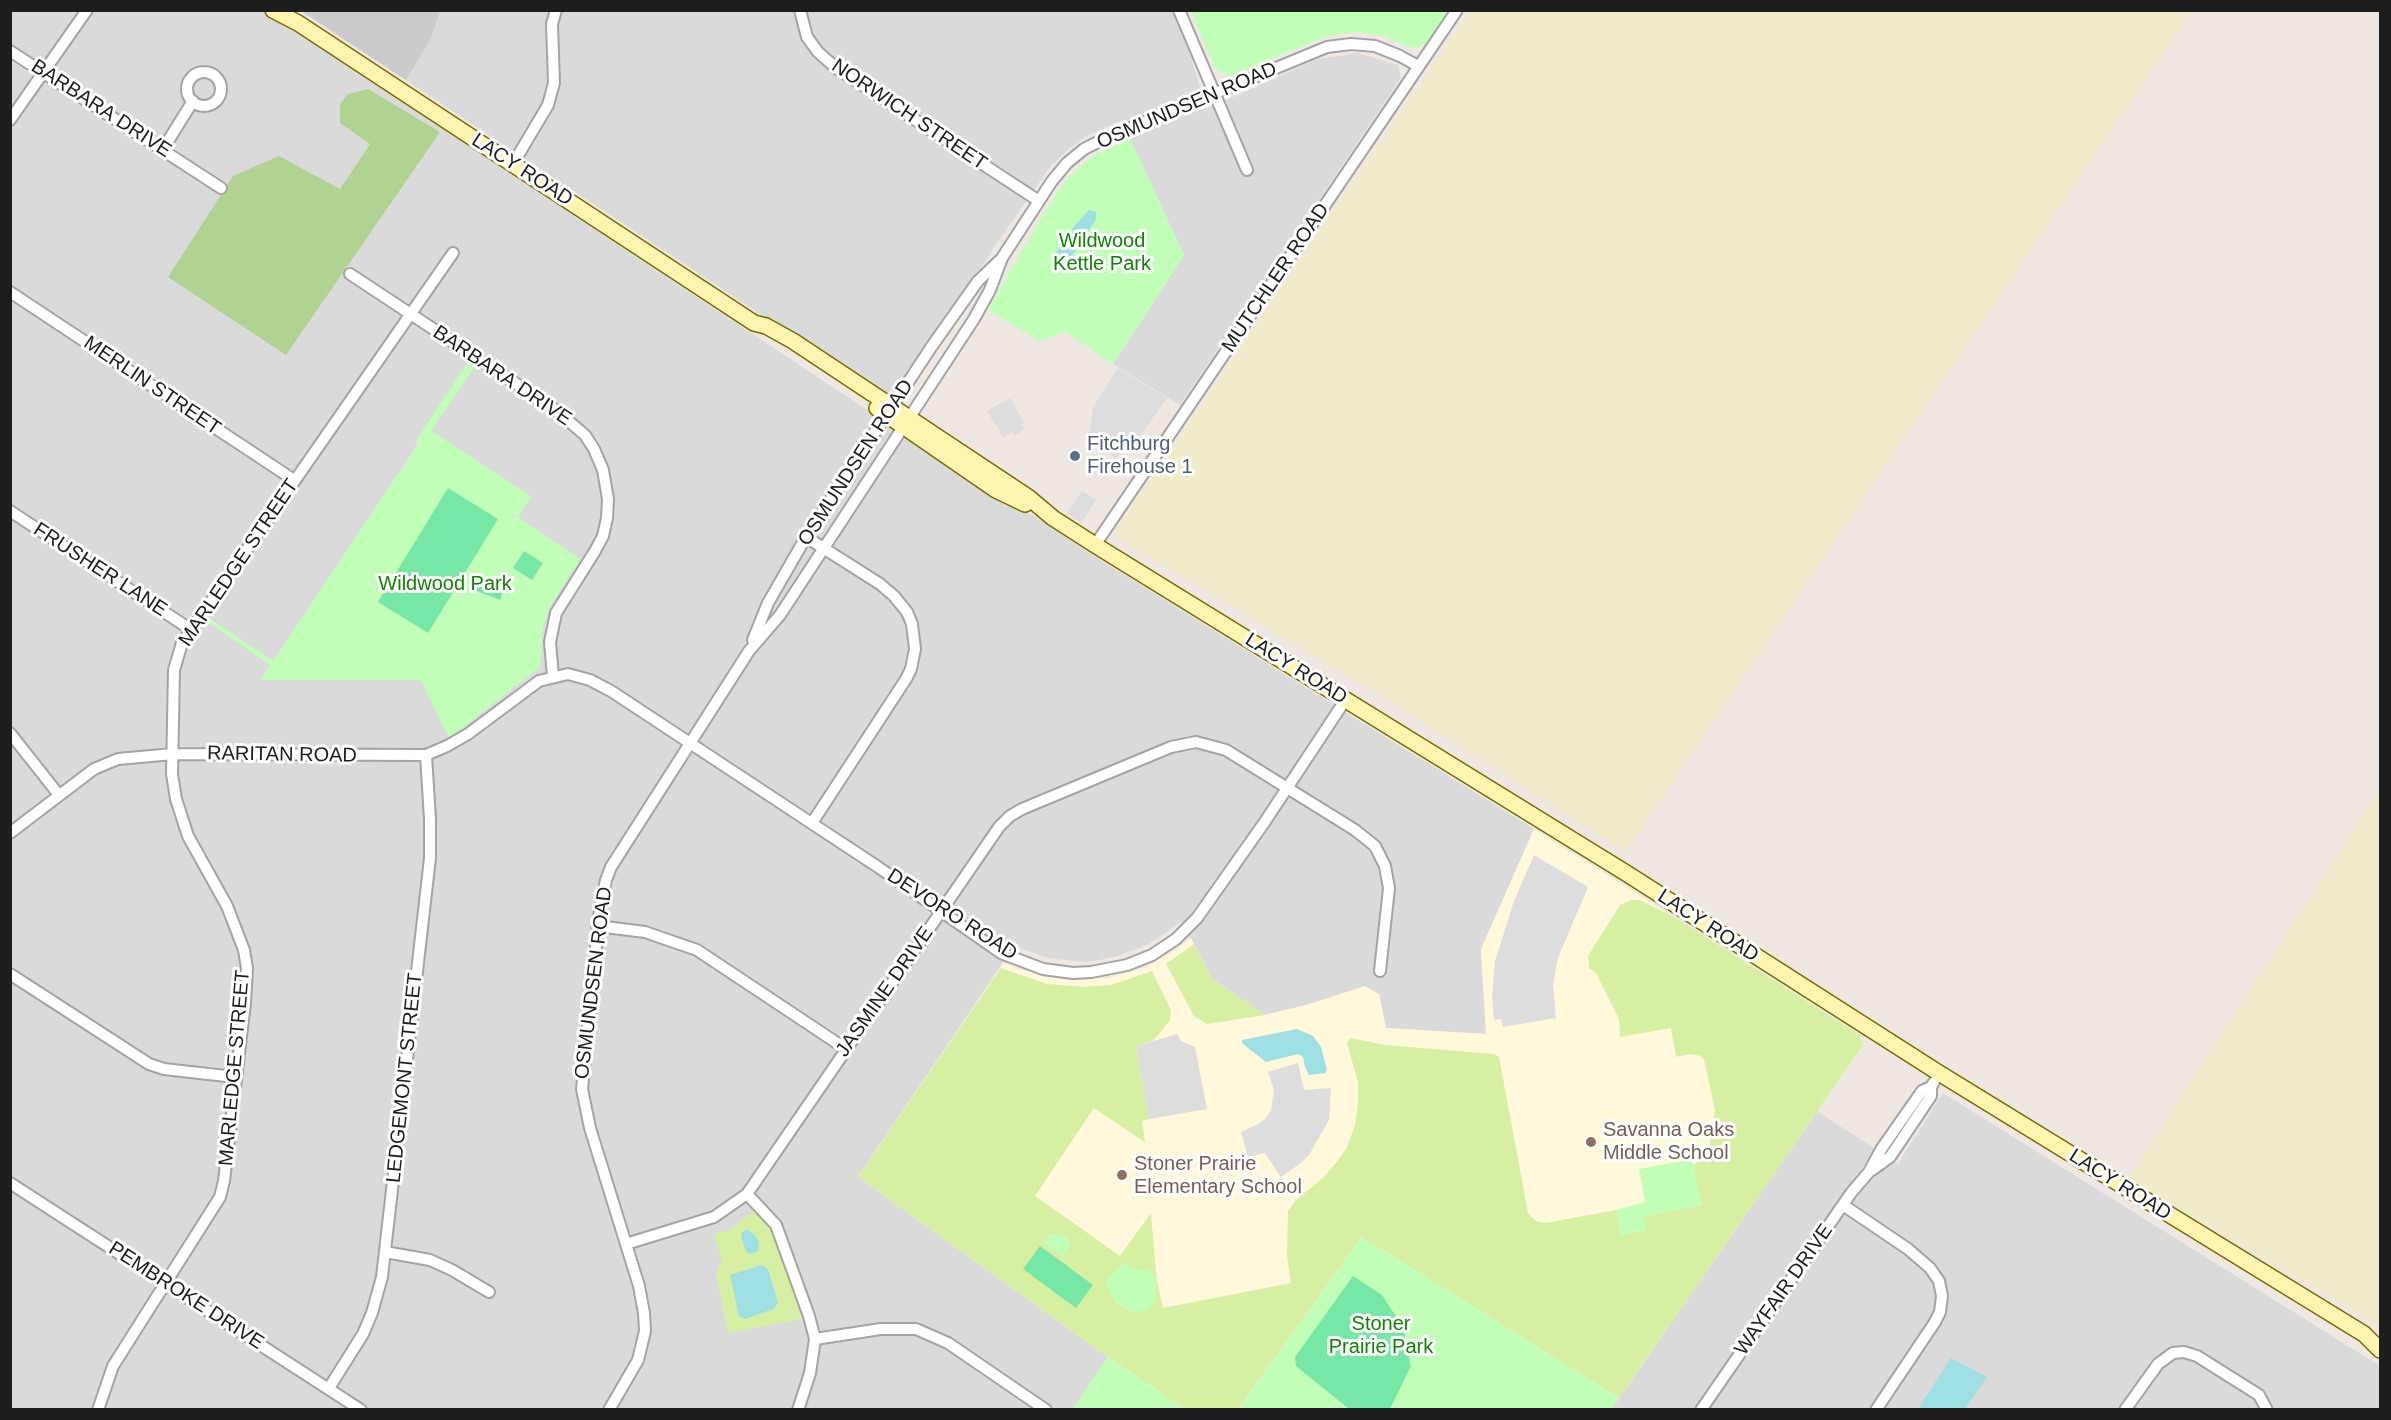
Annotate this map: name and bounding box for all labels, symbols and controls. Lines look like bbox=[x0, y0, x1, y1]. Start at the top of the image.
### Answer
street label: NORWICH STREET bbox=[827, 54, 991, 176]
street label: BARBARA DRIVE bbox=[26, 55, 176, 163]
street label: OSMUNDSEN ROAD bbox=[1093, 57, 1281, 155]
street label: LACY ROAD bbox=[467, 128, 577, 212]
street label: MUTCHLER ROAD bbox=[1217, 199, 1335, 357]
park label: Wildwood Kettle Park bbox=[1053, 229, 1151, 276]
street label: BARBARA DRIVE bbox=[428, 321, 576, 431]
street label: MERLIN STREET bbox=[79, 331, 225, 441]
street label: OSMUNDSEN ROAD bbox=[793, 375, 919, 551]
place label: Fitchburg Firehouse 1 bbox=[1087, 432, 1193, 479]
marker: Fitchburg Firehouse 1 bbox=[1068, 449, 1082, 463]
street label: MARLEDGE STREET bbox=[174, 475, 304, 651]
street label: FRUSHER LANE bbox=[29, 518, 171, 622]
park label: Wildwood Park bbox=[378, 572, 512, 596]
street label: LACY ROAD bbox=[1241, 628, 1351, 710]
street label: RARITAN ROAD bbox=[207, 742, 357, 768]
street label: DEVORO ROAD bbox=[883, 864, 1021, 966]
street label: LACY ROAD bbox=[1653, 884, 1763, 968]
street label: OSMUNDSEN ROAD bbox=[570, 886, 618, 1080]
street label: JASMINE DRIVE bbox=[831, 922, 939, 1062]
street label: MARLEDGE STREET bbox=[214, 969, 256, 1167]
street label: LEDGEMONT STREET bbox=[382, 972, 428, 1184]
place label: Savanna Oaks Middle School bbox=[1603, 1118, 1734, 1165]
marker: Savanna Oaks Middle School bbox=[1584, 1135, 1598, 1149]
street label: LACY ROAD bbox=[2065, 1144, 2175, 1226]
place label: Stoner Prairie Elementary School bbox=[1134, 1152, 1302, 1199]
marker: Stoner Prairie Elementary School bbox=[1115, 1168, 1129, 1182]
street label: WAYFAIR DRIVE bbox=[1730, 1220, 1838, 1360]
street label: PEMBROKE DRIVE bbox=[104, 1237, 268, 1355]
park label: Stoner Prairie Park bbox=[1329, 1312, 1433, 1359]

